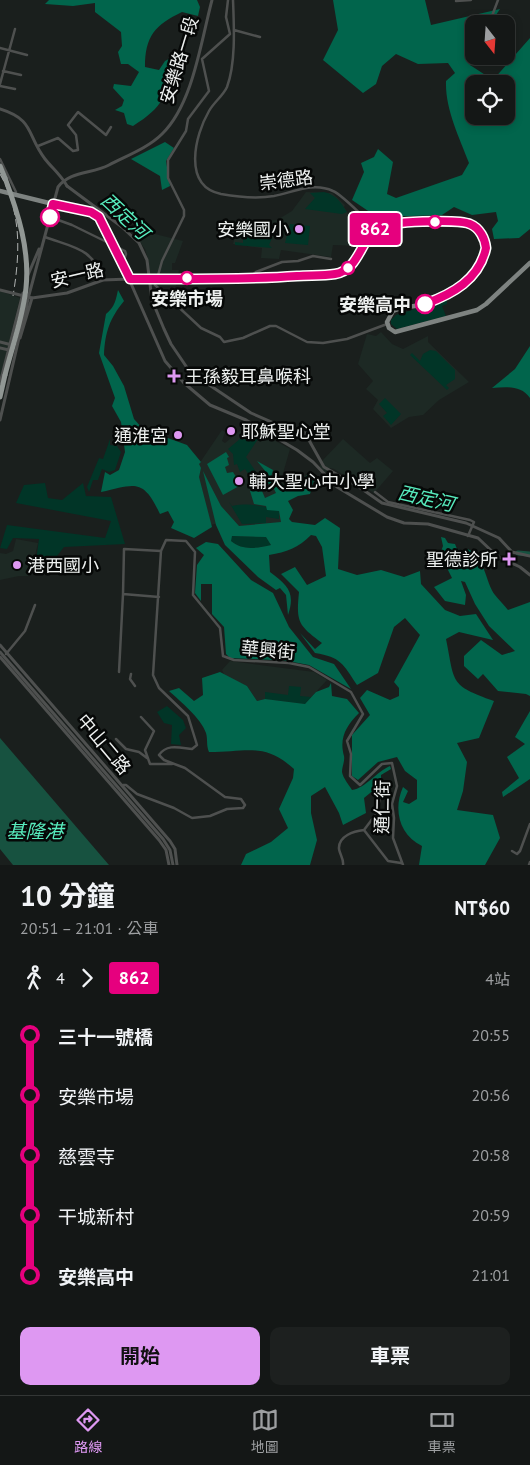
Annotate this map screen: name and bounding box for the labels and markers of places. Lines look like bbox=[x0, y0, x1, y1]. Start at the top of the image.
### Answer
unlabelled marker bbox=[40, 207, 60, 227]
unlabelled marker bbox=[428, 215, 442, 229]
place label: 安樂國小 bbox=[217, 218, 289, 241]
marker: 安樂國小 bbox=[293, 223, 305, 235]
unlabelled marker bbox=[341, 261, 355, 275]
marker: 安樂市場 bbox=[180, 271, 194, 285]
place label: 安樂市場 bbox=[151, 287, 223, 310]
place label: 安樂高中 bbox=[339, 293, 411, 316]
marker: 安樂高中 bbox=[415, 294, 435, 314]
place label: 王孫毅耳鼻喉科 bbox=[185, 365, 311, 388]
marker: 王孫毅耳鼻喉科 bbox=[167, 369, 181, 383]
place label: 耶穌聖心堂 bbox=[241, 420, 331, 443]
place label: 通淮宮 bbox=[114, 424, 168, 447]
marker: 耶穌聖心堂 bbox=[225, 425, 237, 437]
marker: 通淮宮 bbox=[172, 429, 184, 441]
place label: 輔大聖心中小學 bbox=[249, 470, 375, 493]
marker: 輔大聖心中小學 bbox=[233, 475, 245, 487]
place label: 聖德診所 bbox=[426, 548, 498, 571]
marker: 聖德診所 bbox=[502, 552, 516, 566]
place label: 港西國小 bbox=[27, 554, 99, 577]
marker: 港西國小 bbox=[11, 559, 23, 571]

